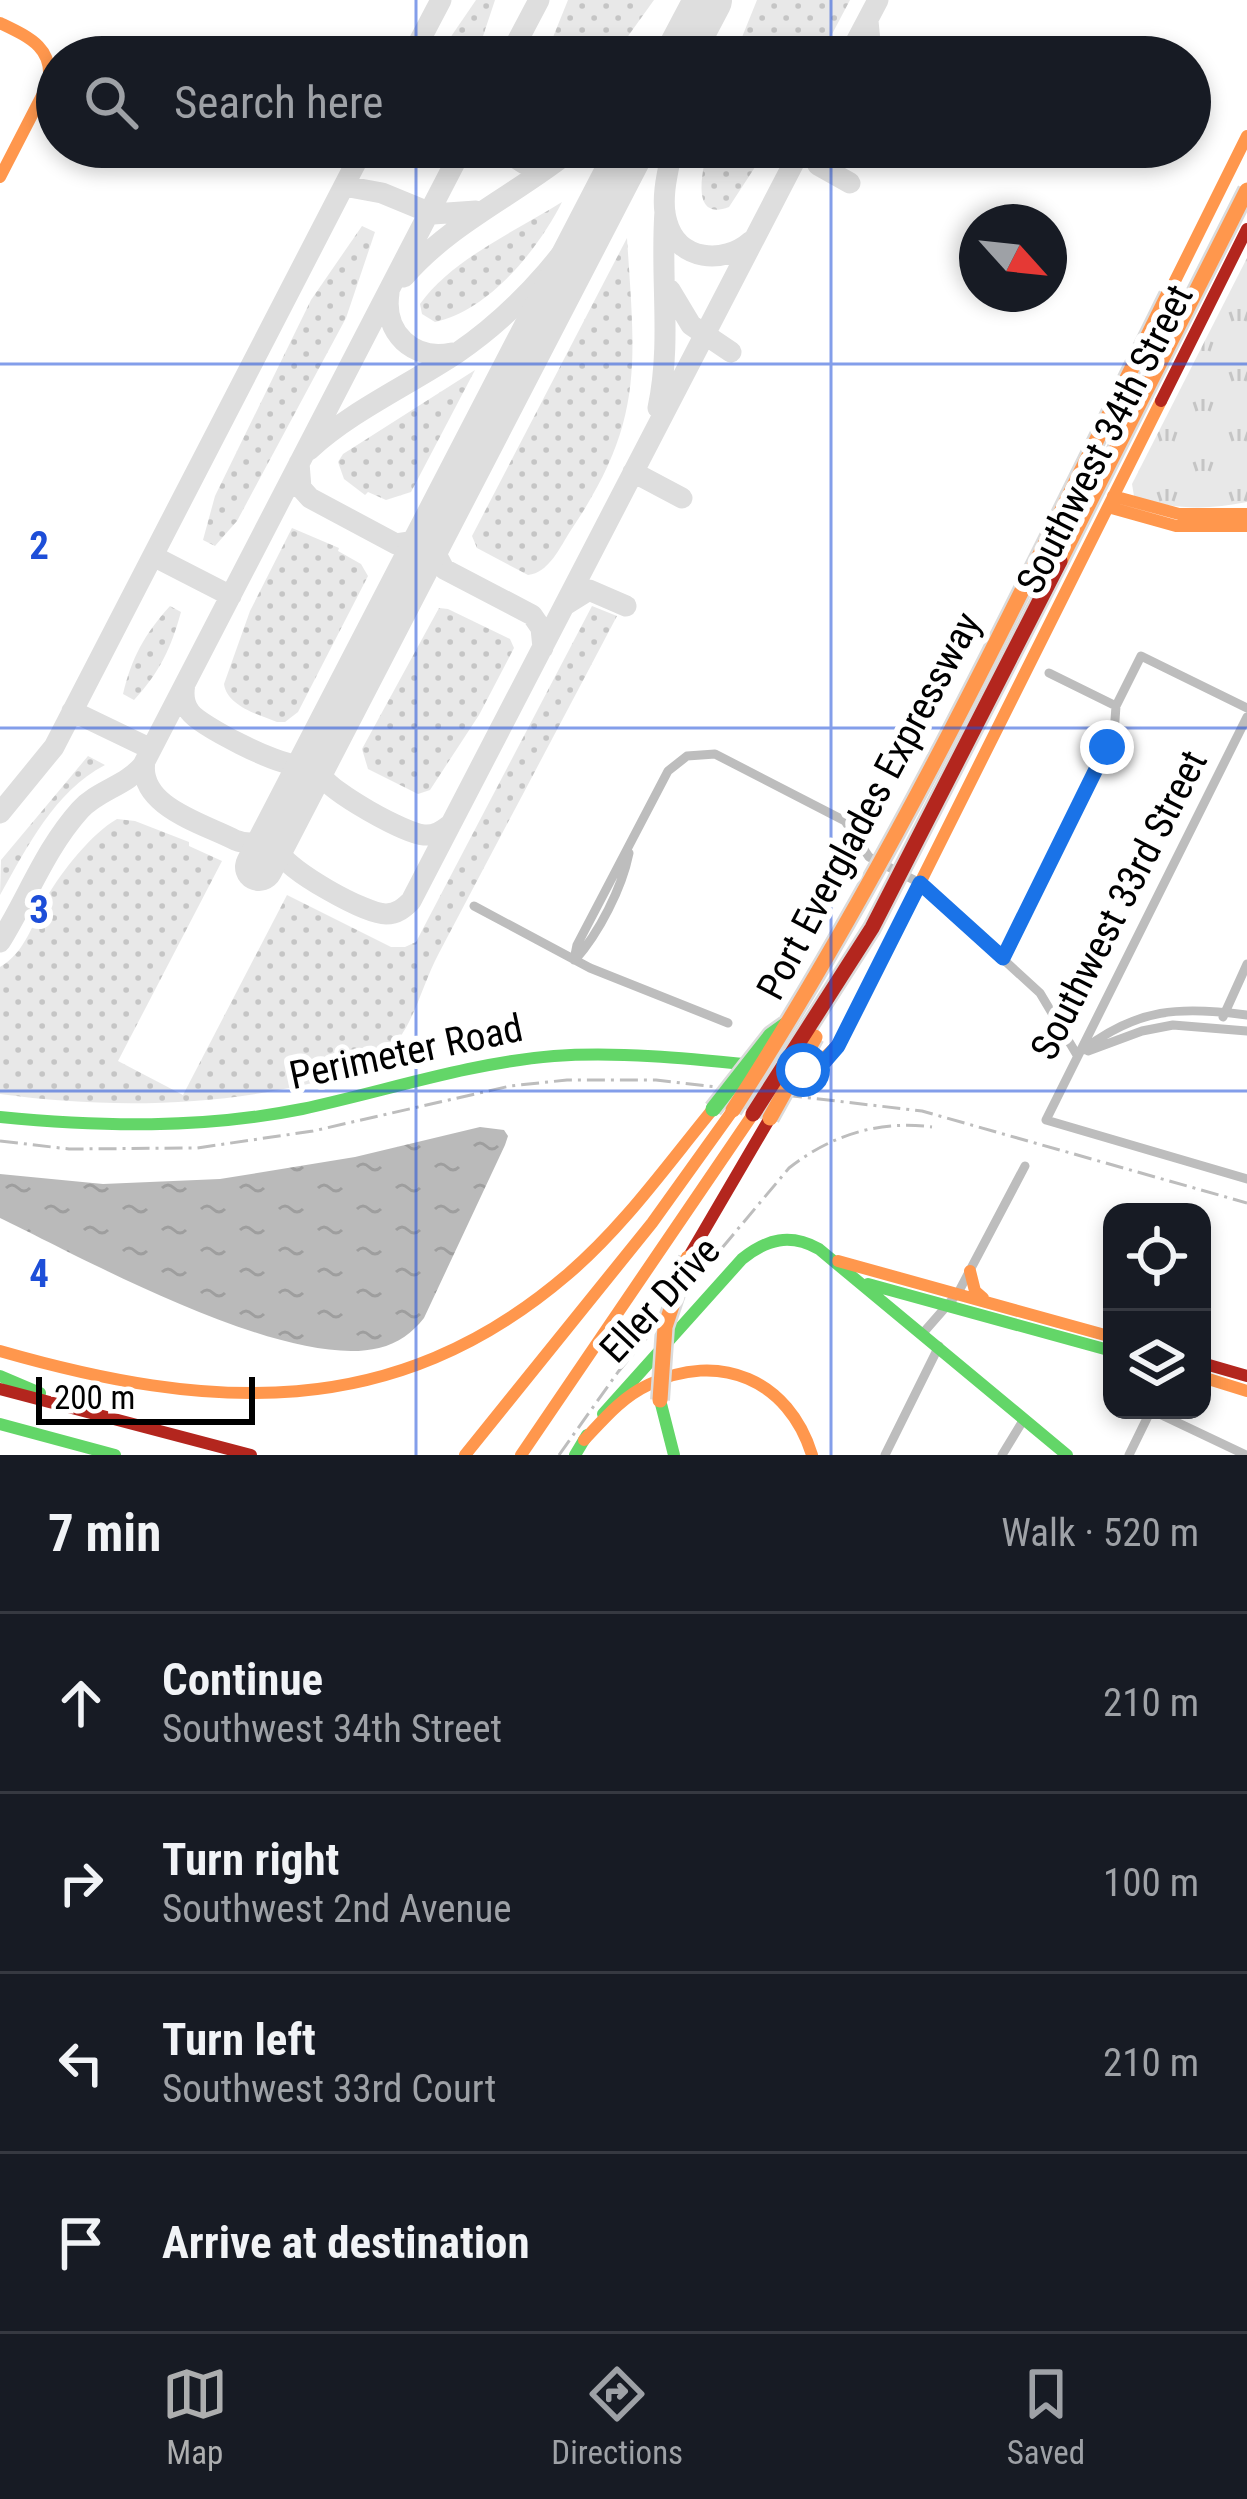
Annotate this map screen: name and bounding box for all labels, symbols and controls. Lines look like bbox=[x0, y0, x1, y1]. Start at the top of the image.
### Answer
search box bbox=[36, 36, 1211, 168]
icon: search bbox=[78, 69, 144, 135]
text: Search here bbox=[174, 76, 383, 129]
north arrow bbox=[959, 204, 1067, 312]
street label: Southwest 34th Street bbox=[1007, 277, 1203, 601]
text: 2 bbox=[29, 523, 49, 569]
street label: Port Everglades Expressway bbox=[747, 605, 991, 1007]
route end bbox=[1080, 720, 1134, 774]
street label: Southwest 33rd Street bbox=[1021, 743, 1217, 1067]
text: 3 bbox=[29, 887, 49, 933]
street label: Perimeter Road bbox=[285, 1005, 527, 1099]
route start bbox=[776, 1043, 830, 1097]
map controls bbox=[1103, 1203, 1211, 1419]
button: locate bbox=[1103, 1203, 1211, 1311]
street label: Eller Drive bbox=[591, 1228, 729, 1372]
text: 4 bbox=[29, 1251, 49, 1297]
button: layers bbox=[1103, 1311, 1211, 1419]
scale bar bbox=[36, 1371, 255, 1424]
text: 200 m bbox=[54, 1378, 135, 1417]
text: 7 min bbox=[48, 1504, 161, 1563]
text: Walk · 520 m bbox=[1001, 1510, 1199, 1556]
text: Continue bbox=[162, 1653, 323, 1706]
icon: ahead bbox=[48, 1670, 114, 1736]
text: 210 m bbox=[1103, 1680, 1199, 1726]
text: Southwest 34th Street bbox=[162, 1706, 502, 1752]
text: Turn right bbox=[162, 1833, 339, 1886]
icon: right bbox=[48, 1850, 114, 1916]
text: 100 m bbox=[1103, 1860, 1199, 1906]
text: Southwest 2nd Avenue bbox=[162, 1886, 512, 1932]
text: Turn left bbox=[162, 2013, 316, 2066]
icon: left bbox=[48, 2030, 114, 2096]
text: 210 m bbox=[1103, 2040, 1199, 2086]
text: Southwest 33rd Court bbox=[162, 2066, 496, 2112]
icon: arrive bbox=[48, 2210, 114, 2276]
text: Arrive at destination bbox=[162, 2216, 530, 2269]
tab: Map bbox=[162, 2361, 228, 2472]
tab: Directions bbox=[551, 2361, 683, 2472]
tab: Saved bbox=[1007, 2361, 1085, 2472]

